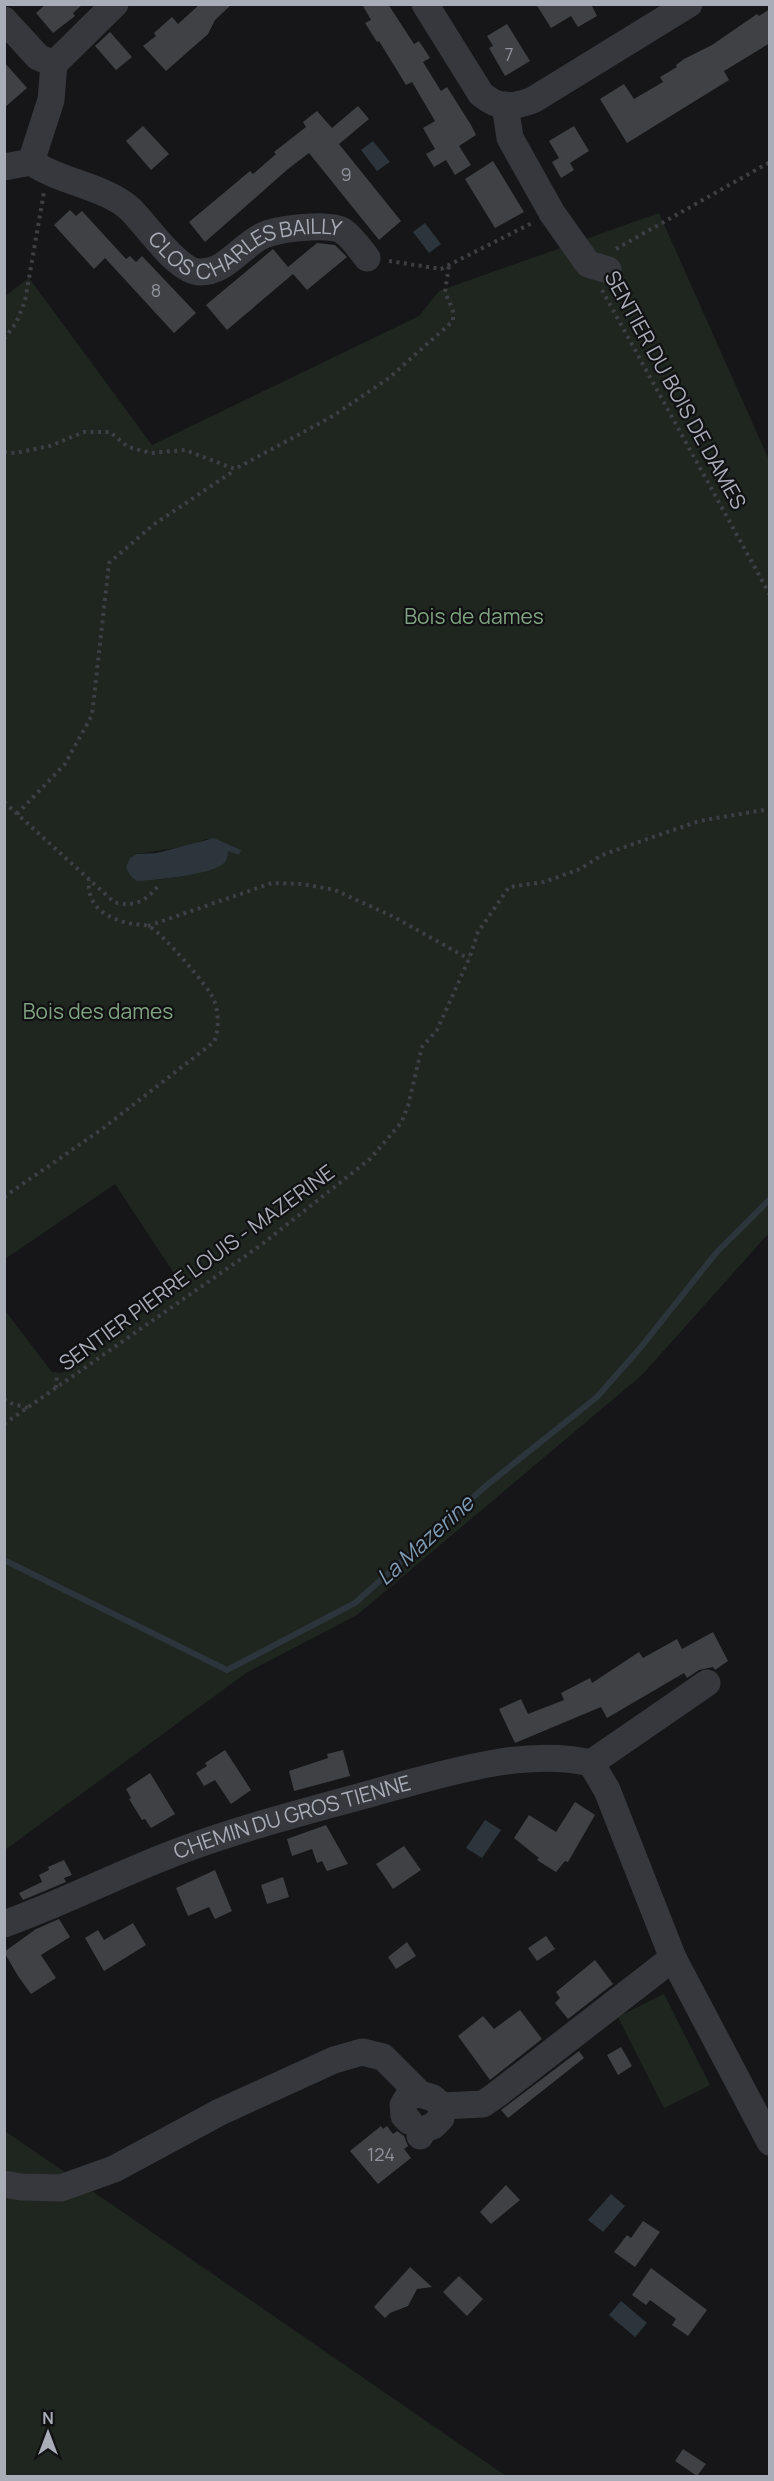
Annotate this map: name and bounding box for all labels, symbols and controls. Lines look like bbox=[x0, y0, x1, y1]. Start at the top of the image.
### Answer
house number: 7 bbox=[504, 42, 514, 66]
house number: 9 bbox=[340, 162, 352, 186]
street label: CLOS CHARLES BAILLY bbox=[143, 212, 345, 285]
street label: SENTIER DU BOIS DE DAMES bbox=[599, 265, 753, 514]
house number: 8 bbox=[151, 278, 161, 302]
park label: Bois de dames bbox=[404, 602, 544, 630]
park label: Bois des dames bbox=[23, 997, 173, 1025]
street label: SENTIER PIERRE LOUIS - MAZERINE bbox=[53, 1158, 340, 1377]
water label: La Mazerine bbox=[370, 1488, 481, 1592]
street label: CHEMIN DU GROS TIENNE bbox=[169, 1768, 414, 1865]
house number: 124 bbox=[367, 2142, 395, 2166]
north arrow bbox=[18, 2403, 78, 2463]
text: N bbox=[42, 2407, 54, 2429]

